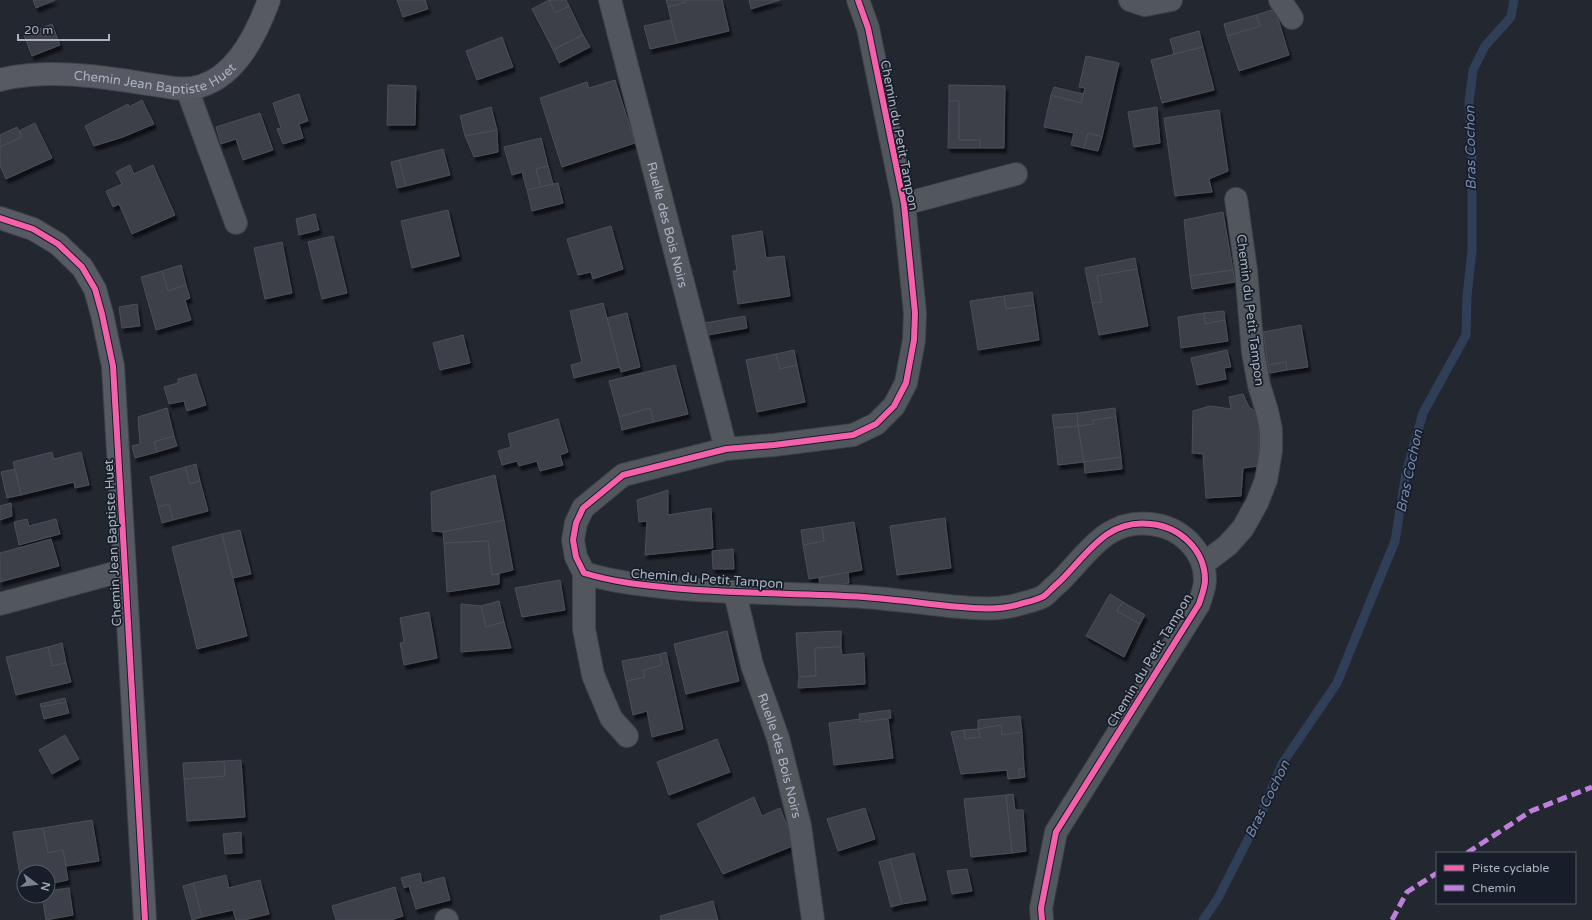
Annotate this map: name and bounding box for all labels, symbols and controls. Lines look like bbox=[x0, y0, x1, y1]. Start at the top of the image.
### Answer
scale bar bbox=[18, 16, 109, 42]
text: 20 m bbox=[24, 23, 53, 37]
street label: Chemin du Petit Tampon bbox=[877, 59, 921, 212]
street label: Chemin Jean Baptiste Huet bbox=[73, 60, 240, 98]
water label: Bras Cochon bbox=[1461, 105, 1480, 190]
street label: Ruelle des Bois Noirs bbox=[643, 160, 691, 290]
street label: Chemin du Petit Tampon bbox=[1233, 233, 1267, 387]
water label: Bras Cochon bbox=[1392, 428, 1427, 514]
street label: Chemin Jean Baptiste Huet bbox=[101, 459, 125, 627]
street label: Chemin du Petit Tampon bbox=[630, 566, 784, 592]
street label: Chemin du Petit Tampon bbox=[1104, 591, 1196, 730]
street label: Ruelle des Bois Noirs bbox=[754, 691, 805, 820]
water label: Bras Cochon bbox=[1241, 757, 1294, 841]
legend bbox=[1436, 852, 1576, 904]
text: Piste cyclable bbox=[1472, 861, 1550, 875]
north arrow bbox=[16, 864, 56, 904]
text: N bbox=[38, 881, 53, 892]
text: Chemin bbox=[1472, 881, 1516, 895]

